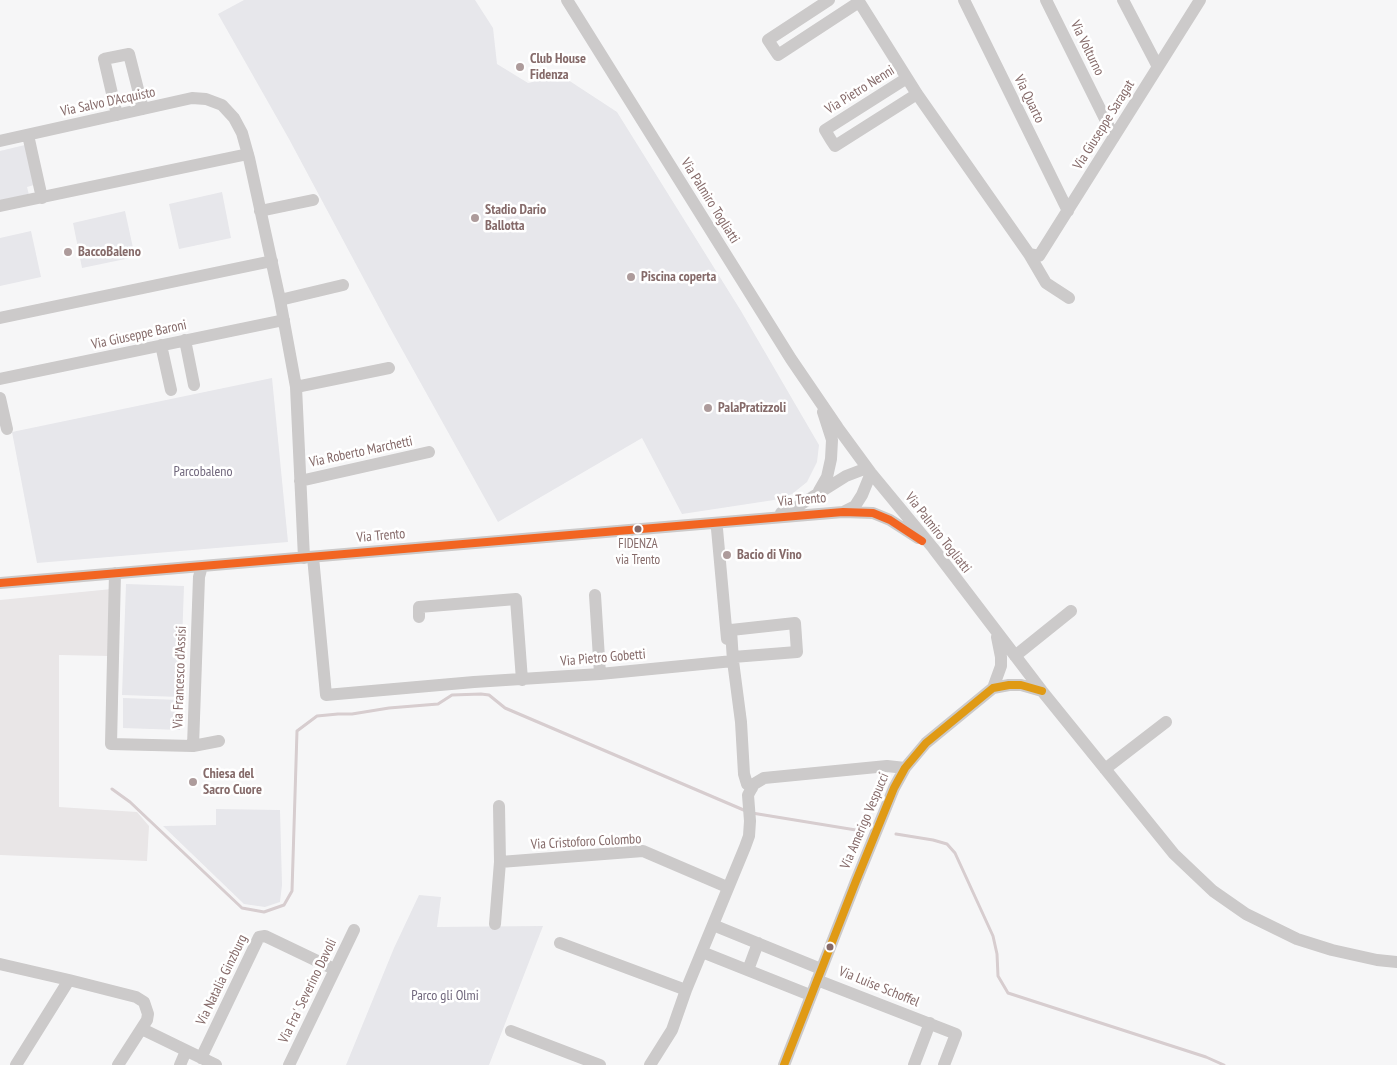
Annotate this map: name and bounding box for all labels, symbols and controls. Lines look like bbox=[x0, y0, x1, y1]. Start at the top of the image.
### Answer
street label: Via Volturno bbox=[1066, 18, 1108, 78]
place label: Club House Fidenza bbox=[530, 51, 586, 84]
marker: Club House Fidenza bbox=[514, 61, 526, 73]
street label: Via Pietro Nenni bbox=[822, 62, 898, 118]
street label: Via Quarto bbox=[1010, 72, 1048, 126]
street label: Via Giuseppe Saragat bbox=[1070, 77, 1138, 173]
street label: Via Salvo D'Acquisto bbox=[59, 84, 157, 120]
street label: Via Palmiro Togliatti bbox=[677, 155, 743, 247]
place label: Stadio Dario Ballotta bbox=[485, 202, 546, 234]
marker: Stadio Dario Ballotta bbox=[469, 212, 481, 224]
place label: BaccoBaleno bbox=[78, 244, 141, 260]
marker: BaccoBaleno bbox=[62, 246, 74, 258]
place label: Piscina coperta bbox=[641, 269, 716, 285]
marker: Piscina coperta bbox=[625, 271, 637, 283]
street label: Via Giuseppe Baroni bbox=[90, 317, 188, 353]
place label: PalaPratizzoli bbox=[718, 400, 786, 416]
marker: PalaPratizzoli bbox=[702, 402, 714, 414]
street label: Via Roberto Marchetti bbox=[308, 433, 414, 471]
park label: Parcobaleno bbox=[173, 464, 233, 480]
street label: Via Palmiro Togliatti bbox=[901, 489, 975, 577]
street label: Via Trento bbox=[777, 490, 827, 510]
marker: FIDENZA via Trento bbox=[633, 524, 643, 534]
street label: Via Trento bbox=[356, 526, 406, 546]
place label: FIDENZA via Trento bbox=[616, 536, 660, 567]
place label: Bacio di Vino bbox=[737, 547, 802, 563]
marker: Bacio di Vino bbox=[721, 549, 733, 561]
street label: Via Francesco d'Assisi bbox=[170, 625, 190, 729]
street label: Via Pietro Gobetti bbox=[560, 646, 646, 670]
place label: Chiesa del Sacro Cuore bbox=[203, 766, 262, 799]
street label: Via Amerigo Vespucci bbox=[837, 770, 893, 872]
marker: Chiesa del Sacro Cuore bbox=[187, 776, 199, 788]
street label: Via Cristoforo Colombo bbox=[530, 831, 642, 853]
street label: Via Natalia Ginzburg bbox=[193, 932, 251, 1028]
street label: Via Fra' Severino Davoli bbox=[275, 936, 341, 1046]
unlabelled marker bbox=[825, 942, 835, 952]
street label: Via Luise Schoffel bbox=[836, 963, 922, 1011]
park label: Parco gli Olmi bbox=[411, 988, 479, 1004]

